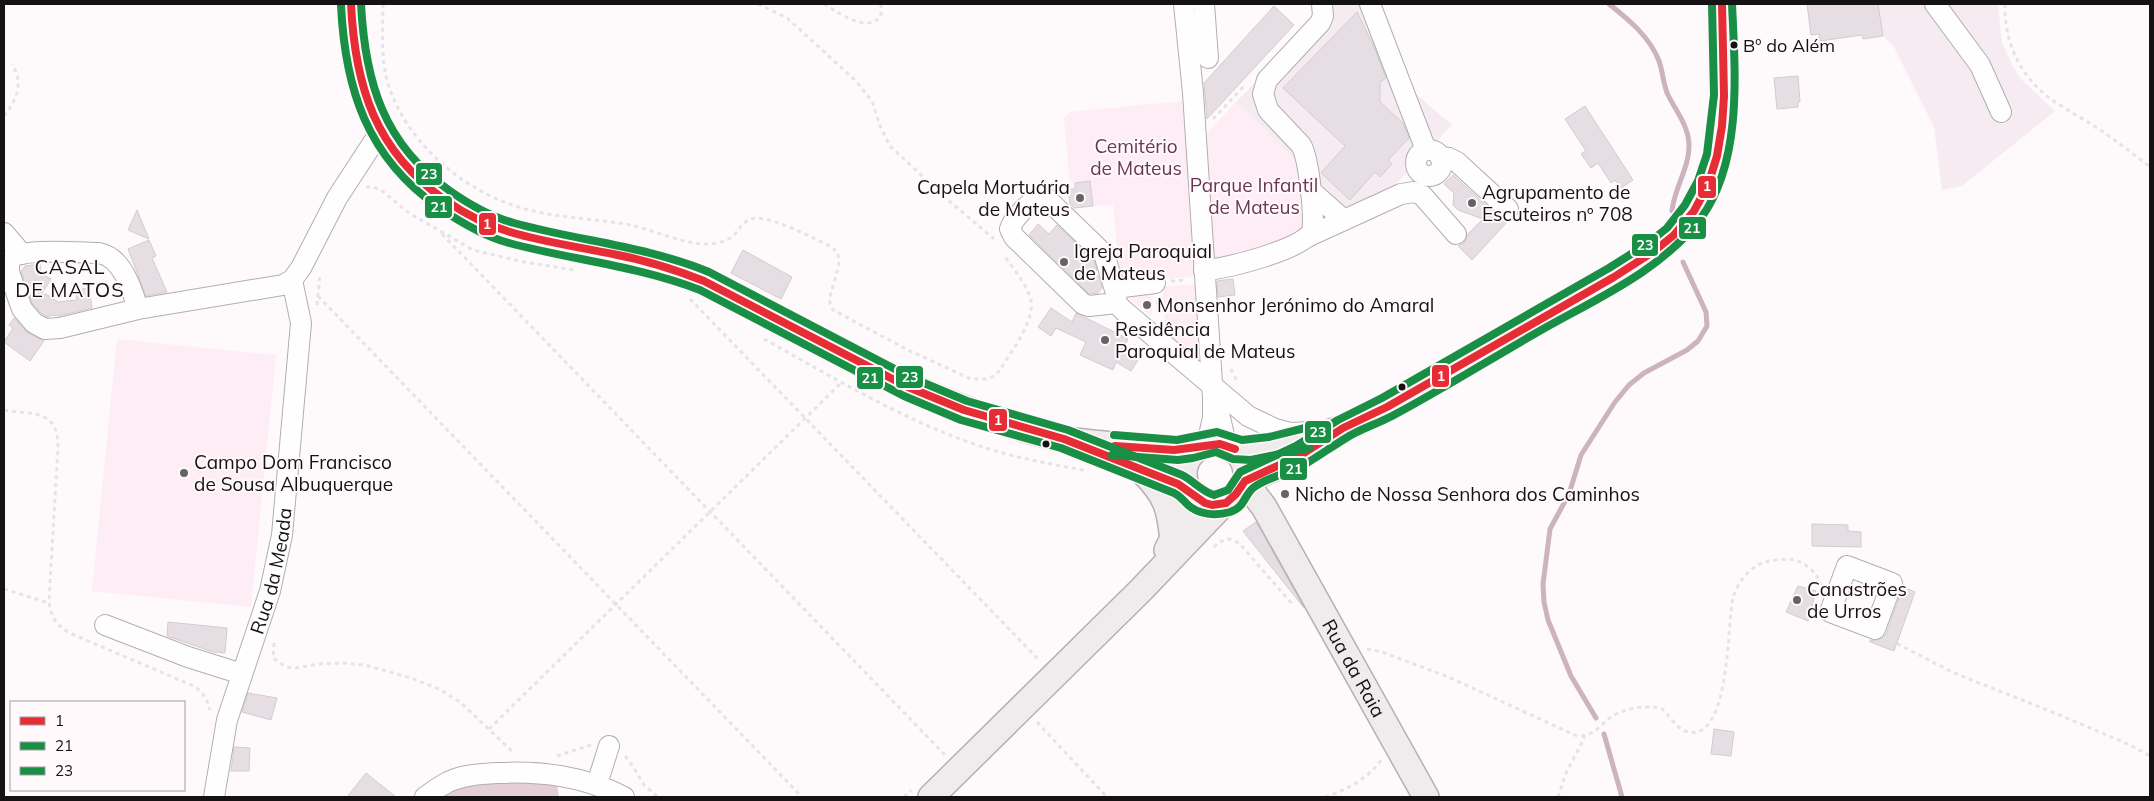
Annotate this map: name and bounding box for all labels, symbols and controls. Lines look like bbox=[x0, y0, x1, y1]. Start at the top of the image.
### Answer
place label: Bº do Além bbox=[1743, 34, 1835, 57]
marker: Bº do Além bbox=[1729, 40, 1739, 50]
park label: Cemitério de Mateus bbox=[1090, 134, 1182, 180]
line badge: 23 bbox=[415, 162, 443, 186]
text: 23 bbox=[421, 165, 437, 183]
park label: Parque Infantil de Mateus bbox=[1190, 173, 1318, 219]
place label: Capela Mortuária de Mateus bbox=[917, 175, 1070, 221]
line badge: 1 bbox=[1697, 175, 1717, 199]
text: 1 bbox=[1703, 177, 1711, 195]
place label: Agrupamento de Escuteiros nº 708 bbox=[1482, 180, 1633, 226]
marker: Capela Mortuária de Mateus bbox=[1074, 192, 1086, 204]
line badge: 21 bbox=[424, 195, 453, 219]
marker: Agrupamento de Escuteiros nº 708 bbox=[1466, 197, 1478, 209]
text: 21 bbox=[431, 198, 447, 216]
line badge: 1 bbox=[478, 212, 497, 236]
text: 1 bbox=[483, 215, 491, 233]
line badge: 21 bbox=[1678, 216, 1707, 240]
text: 21 bbox=[1684, 219, 1700, 237]
line badge: 23 bbox=[1631, 233, 1659, 257]
text: 23 bbox=[1637, 236, 1653, 254]
place label: Igreja Paroquial de Mateus bbox=[1074, 239, 1212, 285]
district label: CASAL DE MATOS bbox=[15, 254, 125, 302]
marker: Igreja Paroquial de Mateus bbox=[1058, 256, 1070, 268]
place label: Monsenhor Jerónimo do Amaral bbox=[1157, 293, 1434, 317]
marker: Monsenhor Jerónimo do Amaral bbox=[1141, 299, 1153, 311]
place label: Residência Paroquial de Mateus bbox=[1115, 317, 1295, 363]
marker: Residência Paroquial de Mateus bbox=[1099, 334, 1111, 346]
line badge: 1 bbox=[1431, 364, 1450, 388]
line badge: 23 bbox=[895, 365, 924, 389]
line badge: 21 bbox=[856, 366, 884, 390]
text: 1 bbox=[1437, 367, 1445, 385]
text: 23 bbox=[902, 368, 918, 386]
text: 21 bbox=[862, 369, 878, 387]
unlabelled marker bbox=[1397, 382, 1407, 392]
line badge: 1 bbox=[988, 408, 1008, 432]
text: 1 bbox=[994, 411, 1002, 429]
line badge: 23 bbox=[1304, 420, 1332, 444]
text: 23 bbox=[1310, 423, 1326, 441]
unlabelled marker bbox=[1041, 439, 1051, 449]
place label: Campo Dom Francisco de Sousa Albuquerque bbox=[194, 450, 393, 496]
line badge: 21 bbox=[1279, 457, 1308, 481]
text: 21 bbox=[1286, 460, 1302, 478]
marker: Campo Dom Francisco de Sousa Albuquerque bbox=[178, 467, 190, 479]
place label: Nicho de Nossa Senhora dos Caminhos bbox=[1295, 482, 1640, 506]
marker: Nicho de Nossa Senhora dos Caminhos bbox=[1279, 488, 1291, 500]
street label: Rua da Meada bbox=[244, 507, 296, 637]
place label: Canastrões de Urros bbox=[1807, 577, 1907, 623]
marker: Canastrões de Urros bbox=[1791, 594, 1803, 606]
street label: Rua da Raia bbox=[1317, 615, 1391, 721]
legend bbox=[10, 701, 185, 791]
text: 1 bbox=[55, 711, 64, 730]
text: 21 bbox=[55, 736, 73, 755]
text: 23 bbox=[55, 761, 73, 780]

